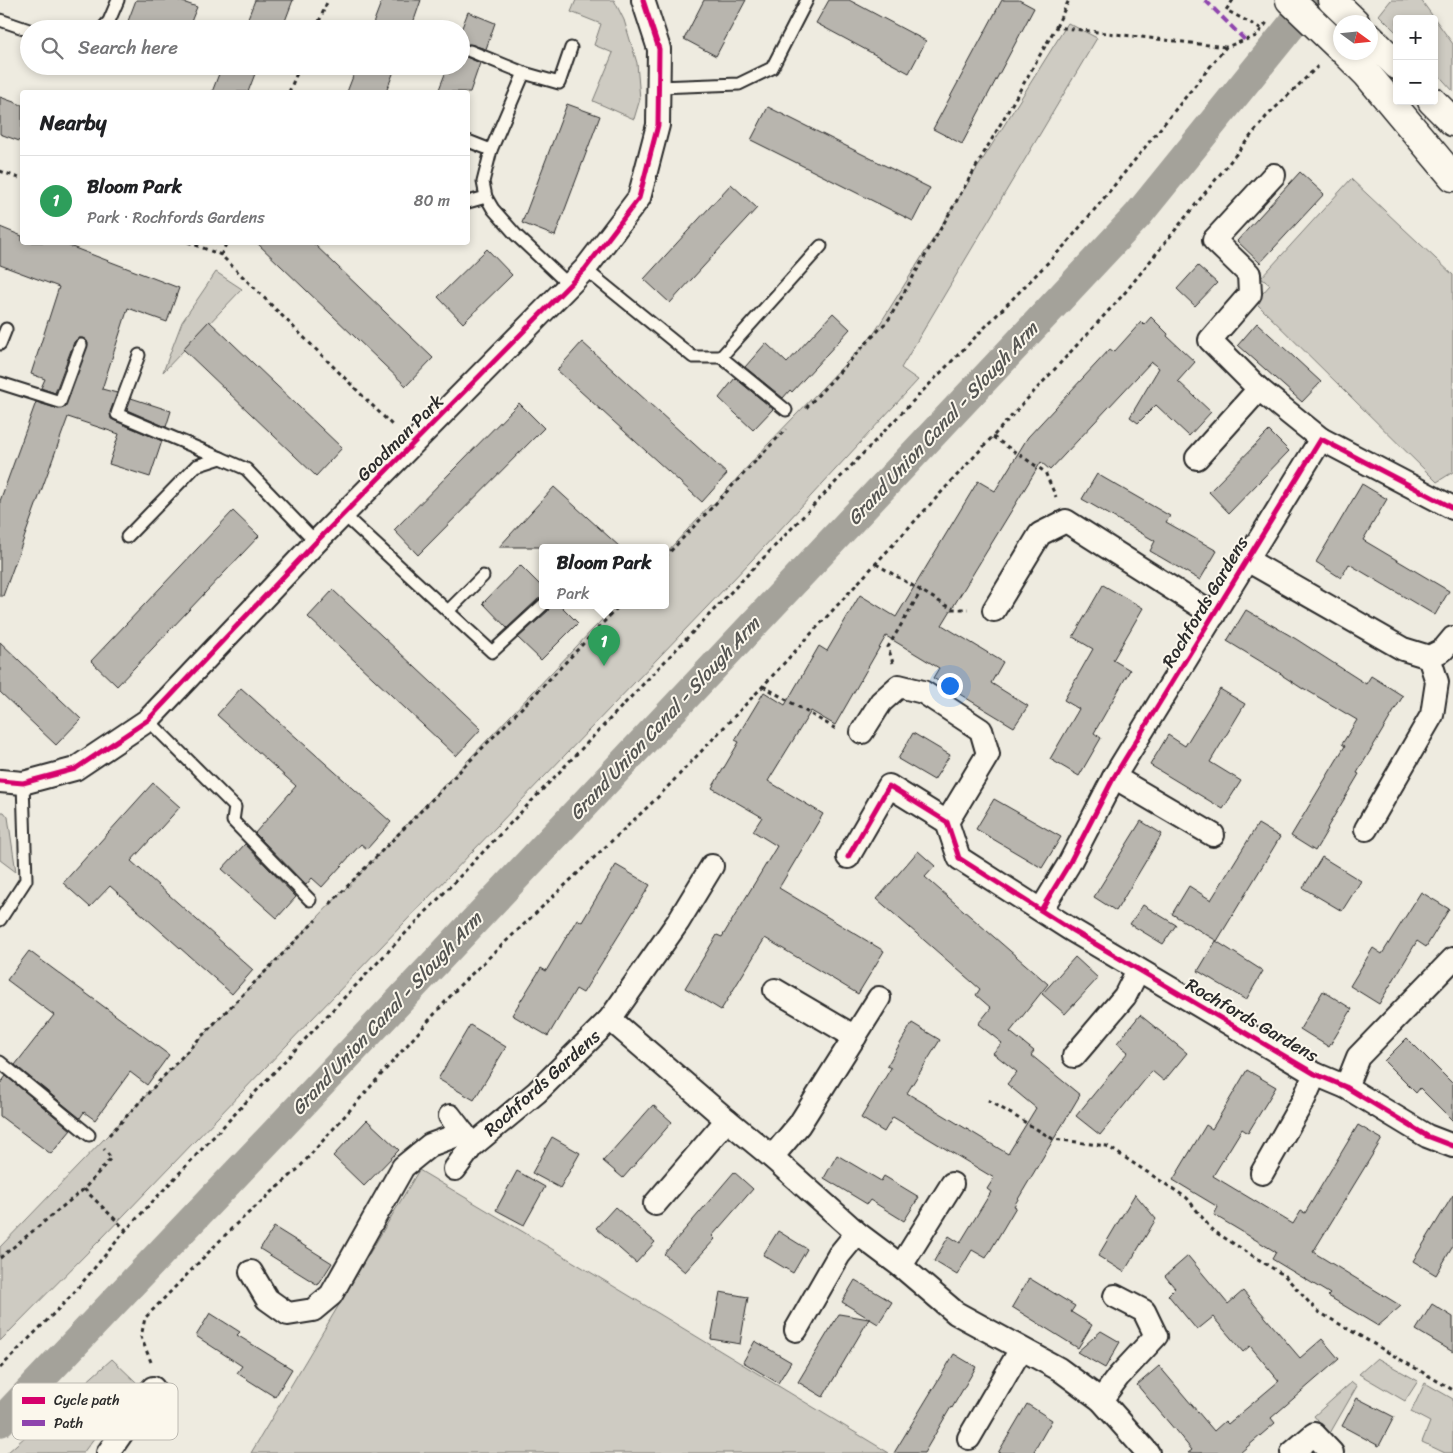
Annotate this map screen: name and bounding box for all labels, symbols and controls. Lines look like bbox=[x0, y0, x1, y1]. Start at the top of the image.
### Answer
north arrow bbox=[1333, 15, 1378, 60]
map controls bbox=[1393, 15, 1438, 105]
button: + bbox=[1393, 15, 1438, 60]
search box bbox=[20, 20, 470, 75]
text: Search here bbox=[78, 31, 178, 64]
icon: search bbox=[38, 34, 66, 62]
button: − bbox=[1393, 60, 1438, 105]
text: Nearby bbox=[40, 104, 106, 142]
text: Bloom Park bbox=[87, 170, 182, 203]
text: 1 bbox=[53, 186, 59, 215]
text: 80 m bbox=[414, 186, 450, 215]
text: Park · Rochfords Gardens bbox=[87, 203, 265, 232]
water label: Grand Union Canal - Slough Arm bbox=[839, 313, 1047, 533]
street label: Goodman Park bbox=[349, 386, 452, 489]
street label: Rochfords Gardens bbox=[1153, 529, 1257, 674]
popup bbox=[539, 544, 669, 609]
text: Bloom Park bbox=[557, 546, 651, 579]
text: Park bbox=[557, 579, 589, 608]
water label: Grand Union Canal - Slough Arm bbox=[561, 608, 769, 828]
pin: 1 bbox=[588, 625, 620, 666]
your location bbox=[937, 673, 963, 699]
water label: Grand Union Canal - Slough Arm bbox=[283, 903, 491, 1123]
street label: Rochfords Gardens bbox=[1180, 969, 1325, 1071]
street label: Rochfords Gardens bbox=[476, 1021, 609, 1145]
legend bbox=[12, 1383, 178, 1440]
text: Cycle path bbox=[54, 1388, 120, 1413]
text: Path bbox=[54, 1411, 83, 1436]

